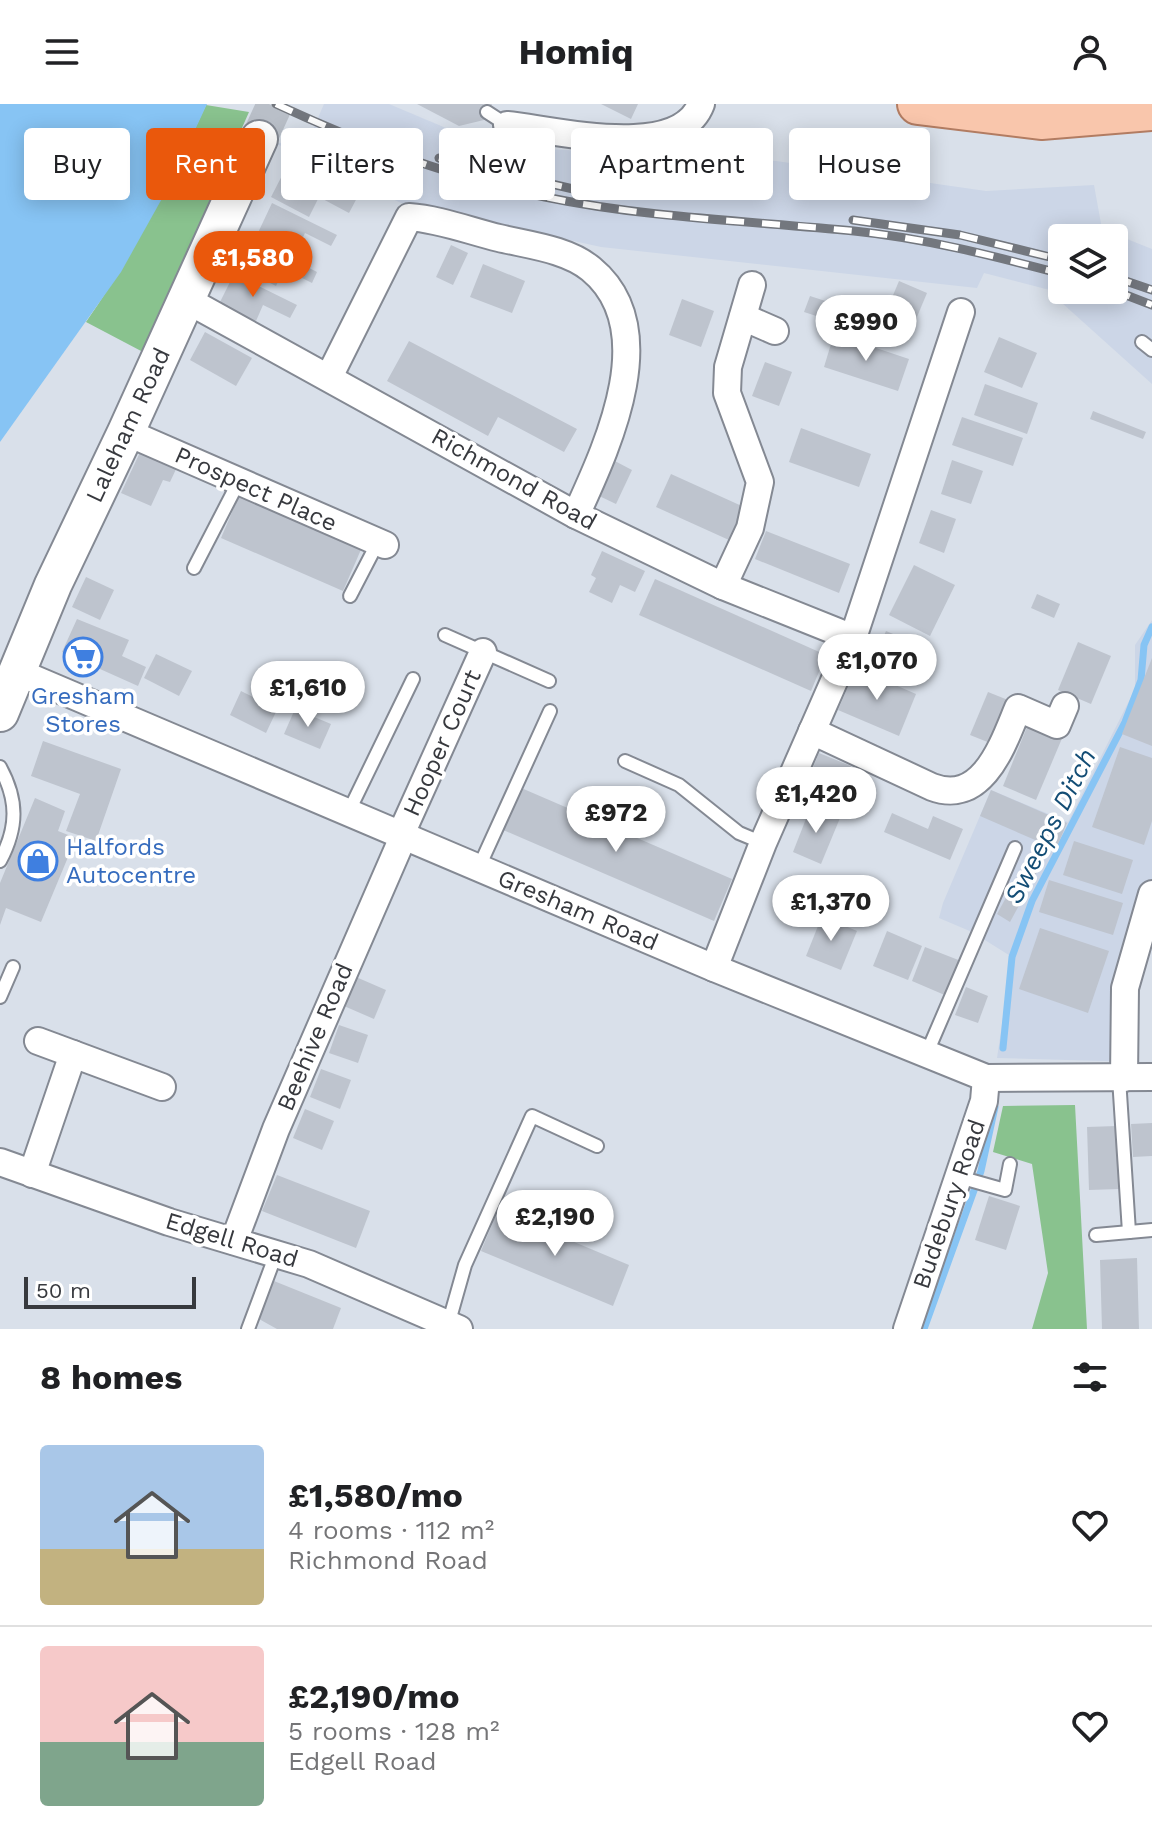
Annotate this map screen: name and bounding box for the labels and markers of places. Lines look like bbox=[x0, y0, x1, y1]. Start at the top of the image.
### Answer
pin: £1,580 bbox=[188, 231, 318, 299]
pin: £990 bbox=[819, 295, 913, 363]
pin: £1,070 bbox=[812, 634, 942, 702]
supermarket icon: Gresham Stores bbox=[62, 636, 104, 678]
pin: £1,610 bbox=[243, 661, 373, 729]
place label: Gresham Stores bbox=[31, 682, 135, 738]
pin: £1,420 bbox=[751, 767, 881, 835]
pin: £972 bbox=[569, 786, 663, 854]
place label: Halfords Autocentre bbox=[66, 833, 196, 889]
shop icon: Halfords Autocentre bbox=[17, 840, 59, 882]
pin: £1,370 bbox=[766, 875, 896, 943]
pin: £2,190 bbox=[490, 1190, 620, 1258]

